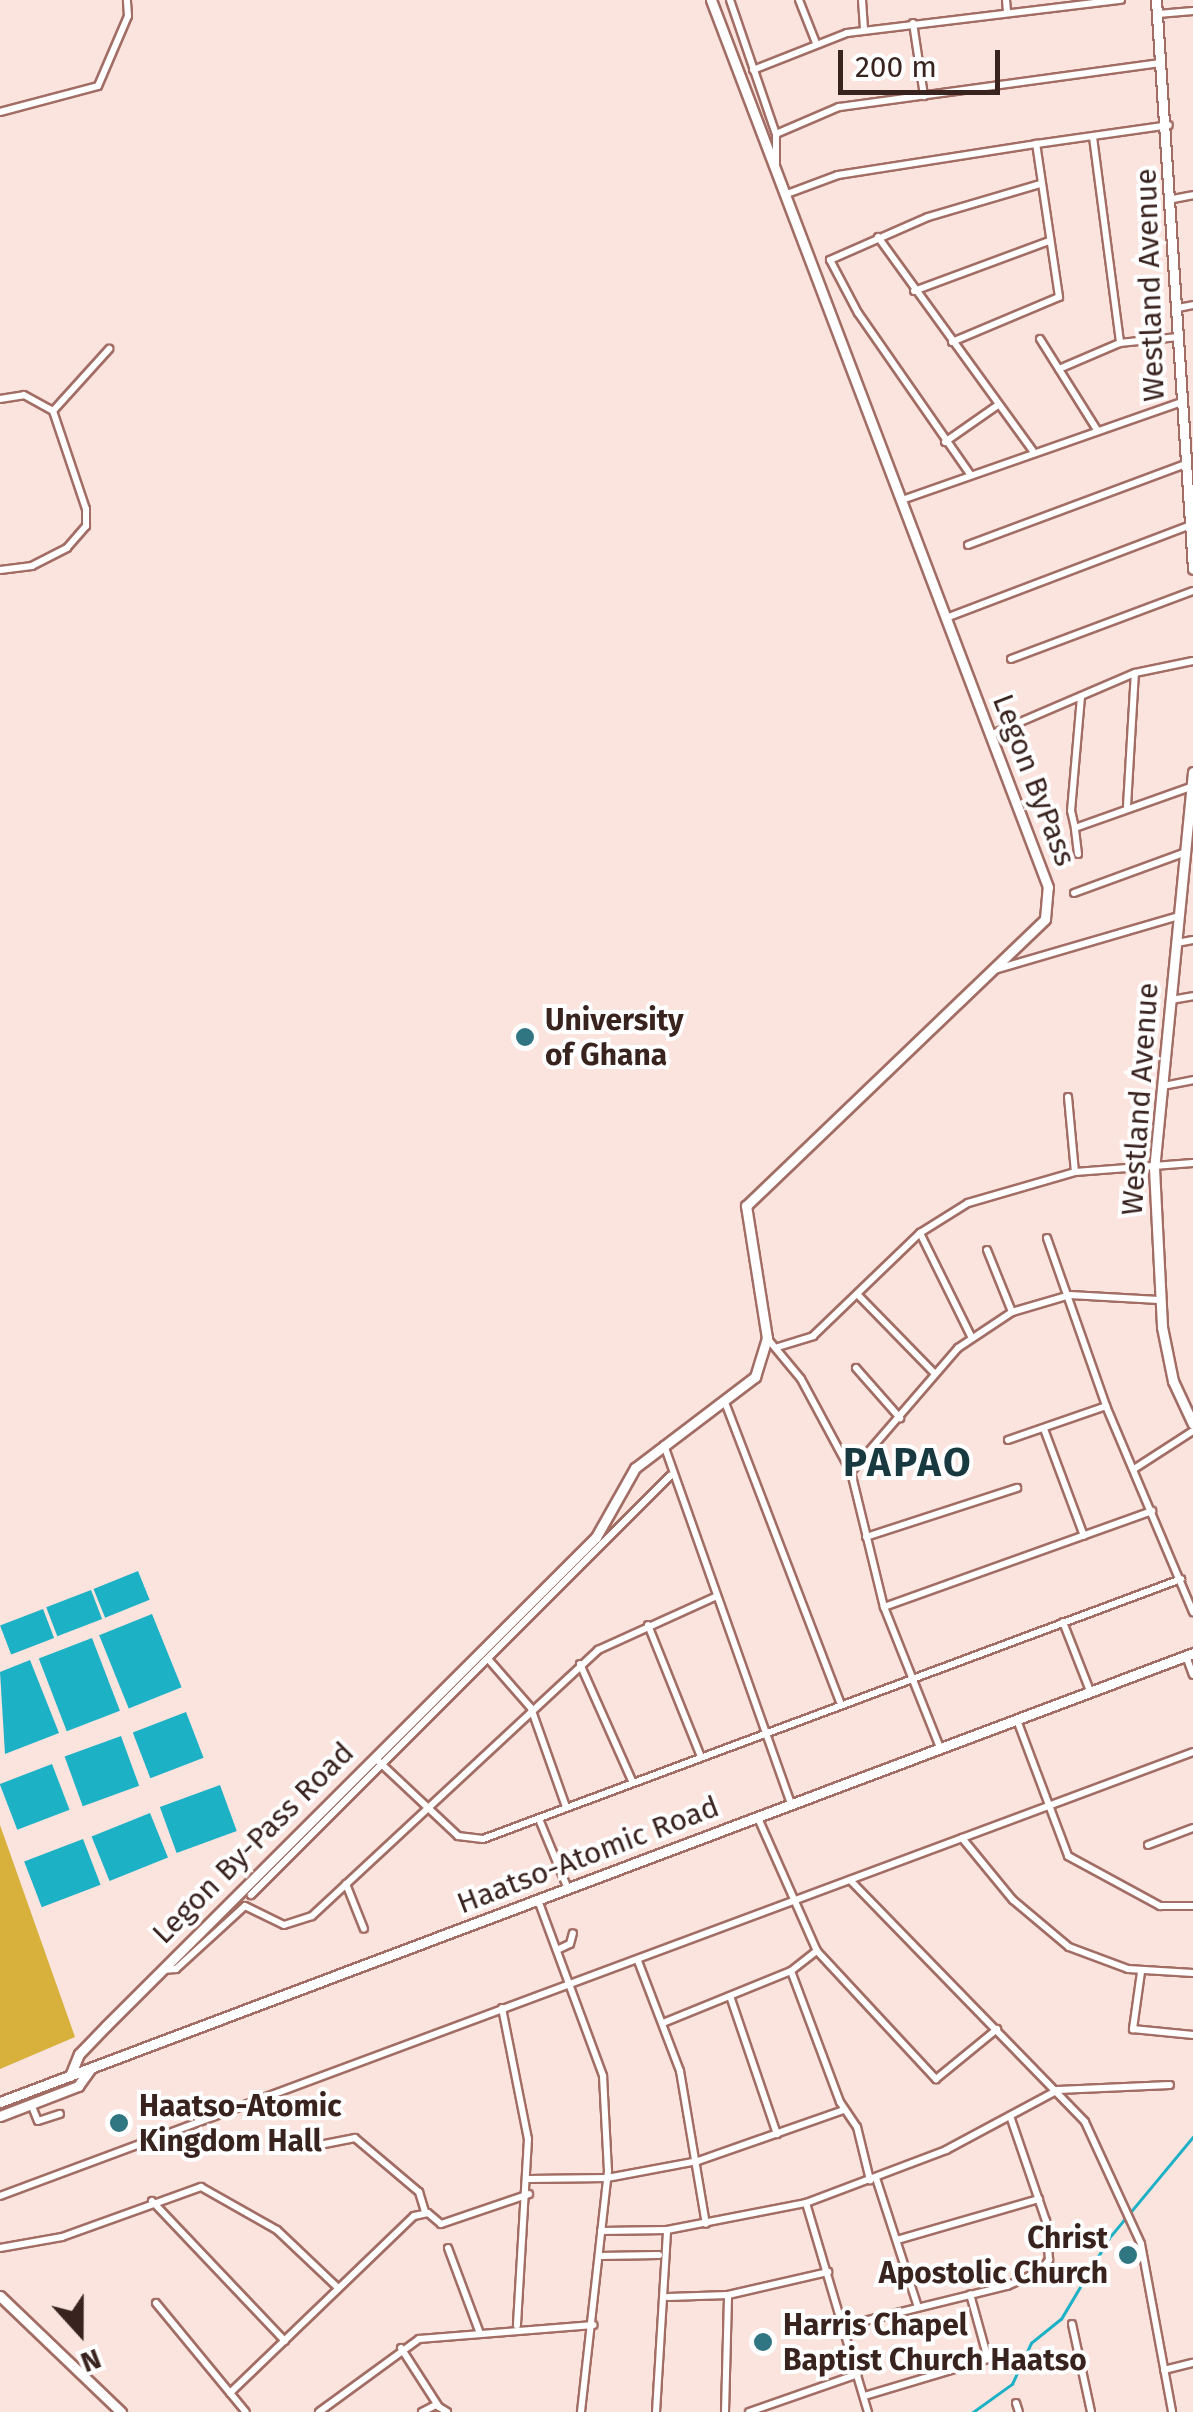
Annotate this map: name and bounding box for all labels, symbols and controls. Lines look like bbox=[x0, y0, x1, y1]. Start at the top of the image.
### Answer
scale bar bbox=[843, 30, 1006, 92]
text: 200 m bbox=[855, 49, 937, 85]
street label: Westland Avenue bbox=[1128, 168, 1172, 402]
street label: Legon ByPass bbox=[985, 689, 1083, 871]
street label: Westland Avenue bbox=[1114, 981, 1166, 1217]
place label: University of Ghana bbox=[545, 1002, 684, 1072]
marker: University of Ghana bbox=[514, 1026, 536, 1048]
district label: PAPAO bbox=[843, 1439, 973, 1487]
street label: Legon By-Pass Road bbox=[145, 1735, 361, 1951]
street label: Haatso-Atomic Road bbox=[452, 1788, 724, 1922]
place label: Haatso-Atomic Kingdom Hall bbox=[139, 2088, 342, 2158]
marker: Haatso-Atomic Kingdom Hall bbox=[108, 2112, 130, 2134]
place label: Christ Apostolic Church bbox=[879, 2220, 1108, 2290]
marker: Christ Apostolic Church bbox=[1117, 2244, 1139, 2266]
north arrow bbox=[30, 2282, 130, 2382]
place label: Harris Chapel Baptist Church Haatso bbox=[783, 2307, 1087, 2378]
marker: Harris Chapel Baptist Church Haatso bbox=[752, 2331, 774, 2353]
text: N bbox=[76, 2342, 106, 2379]

